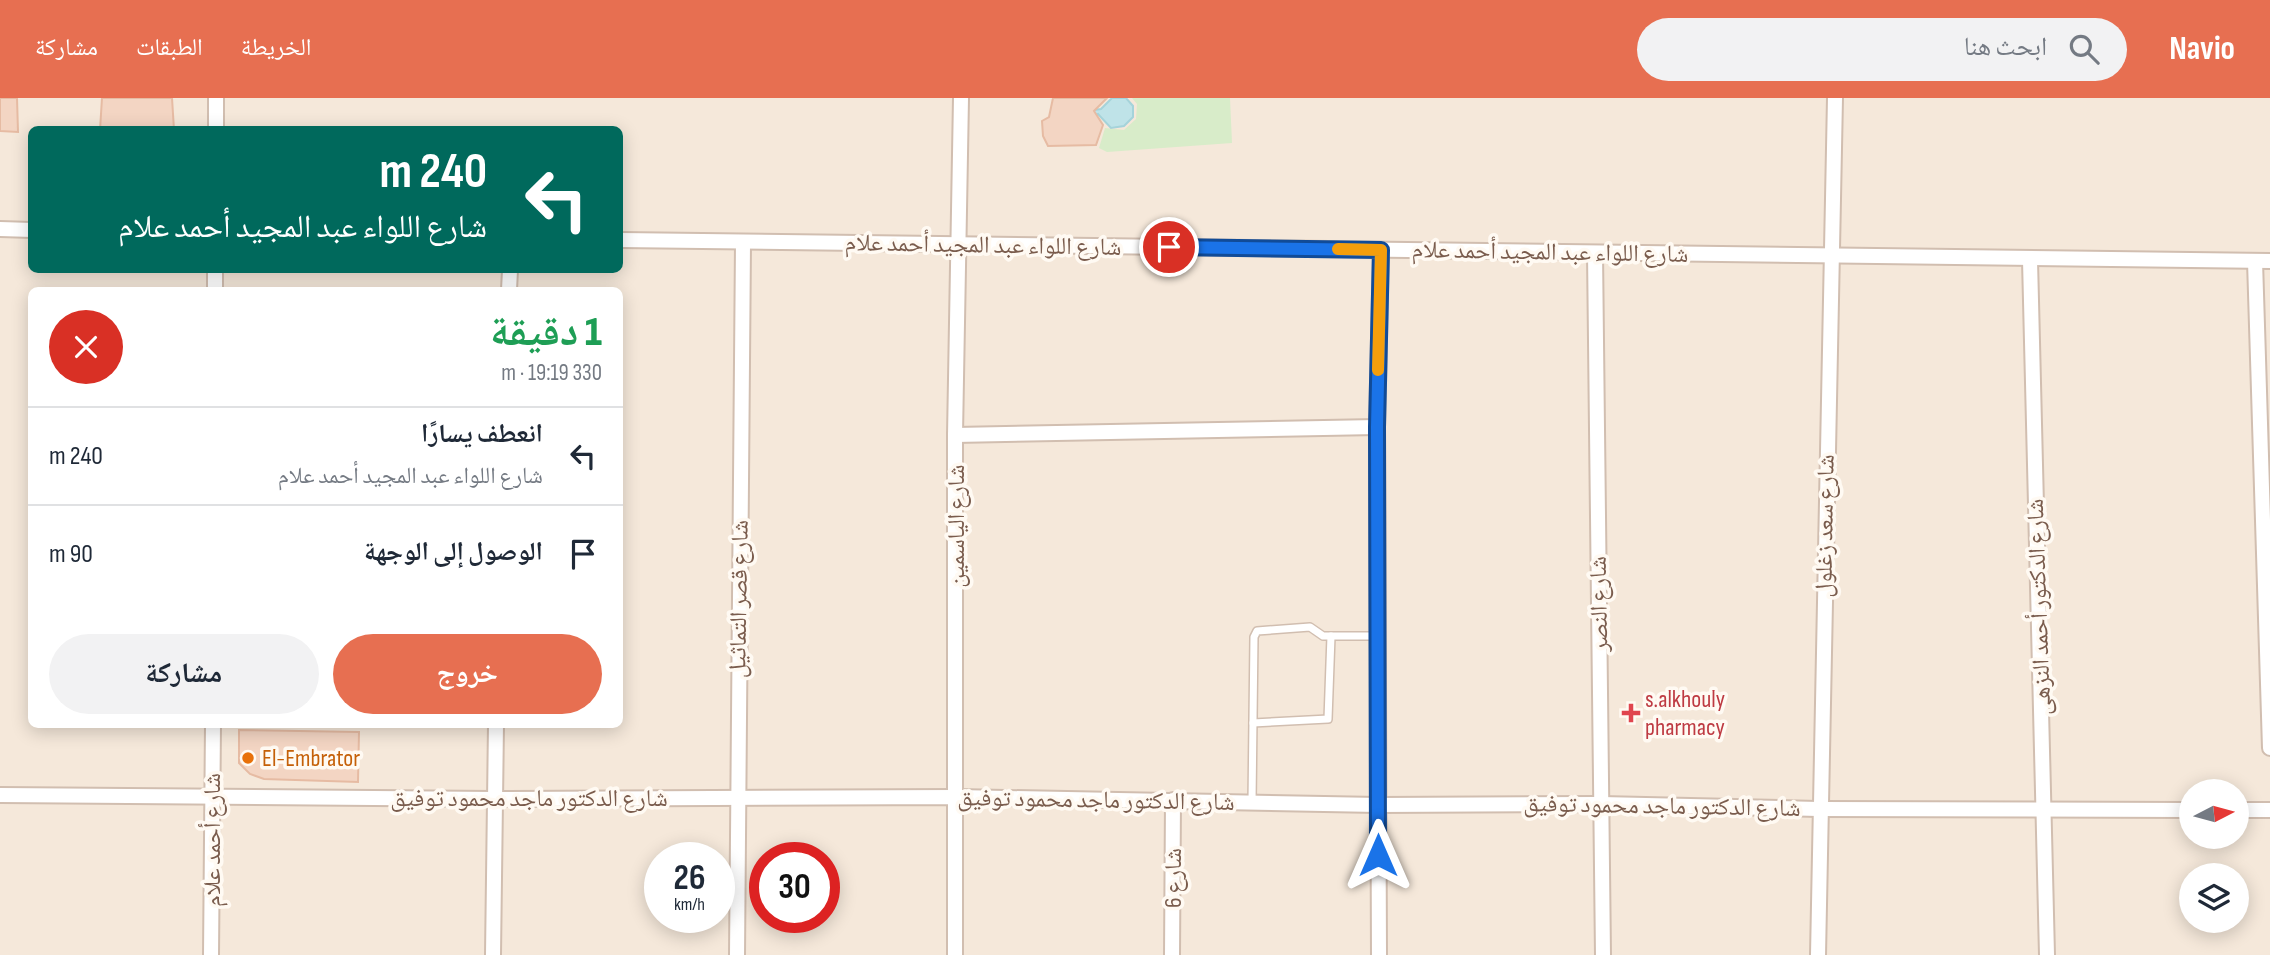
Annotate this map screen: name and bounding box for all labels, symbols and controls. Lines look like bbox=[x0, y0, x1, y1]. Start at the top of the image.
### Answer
search box bbox=[1637, 18, 2127, 81]
text: Navio bbox=[2169, 29, 2235, 69]
icon: search bbox=[2065, 30, 2103, 68]
text: ابحث هنا bbox=[1964, 32, 2047, 63]
text: مشاركة bbox=[35, 33, 98, 62]
text: الطبقات bbox=[136, 33, 203, 62]
text: الخريطة bbox=[241, 33, 311, 62]
text: 240 m bbox=[379, 143, 487, 202]
icon: left bbox=[511, 154, 602, 245]
text: شارع اللواء عبد المجيد أحمد علام bbox=[118, 208, 487, 247]
pin bbox=[1139, 217, 1199, 277]
street label: شارع اللواء عبد المجيد أحمد علام bbox=[844, 228, 1122, 263]
icon: arrive bbox=[1150, 228, 1188, 266]
street label: شارع اللواء عبد المجيد أحمد علام bbox=[1411, 235, 1689, 270]
text: 1 دقيقة bbox=[490, 307, 602, 358]
button: close bbox=[49, 310, 123, 384]
text: 330 m · 19:19 bbox=[501, 359, 602, 387]
text: انعطف يسارًا bbox=[421, 419, 543, 450]
icon: left bbox=[564, 437, 602, 475]
text: 240 m bbox=[49, 441, 103, 472]
street label: شارع سعد زغلول bbox=[1809, 454, 1841, 598]
text: شارع اللواء عبد المجيد أحمد علام bbox=[278, 462, 543, 490]
street label: شارع الياسمين bbox=[942, 464, 971, 588]
street label: شارع الدكتور أحمد النزهى bbox=[2021, 498, 2057, 716]
street label: شارع قصر التماثيل bbox=[723, 520, 755, 678]
icon: arrive bbox=[564, 535, 602, 573]
text: الوصول إلى الوجهة bbox=[364, 537, 543, 568]
text: 90 m bbox=[49, 539, 93, 570]
street label: شارع النصر bbox=[1584, 556, 1614, 653]
button: مشاركة bbox=[49, 634, 319, 714]
button: خروج bbox=[333, 634, 602, 714]
place label: s.alkhouly pharmacy bbox=[1645, 685, 1725, 742]
marker: s.alkhouly pharmacy bbox=[1623, 705, 1639, 721]
place label: El-Embrator bbox=[262, 744, 360, 773]
marker: El-Embrator bbox=[240, 750, 256, 766]
street label: شارع أحمد علام bbox=[198, 773, 228, 907]
north arrow bbox=[2179, 779, 2249, 849]
map controls bbox=[2179, 779, 2249, 933]
street label: شارع الدكتور ماجد محمود توفيق bbox=[957, 783, 1235, 817]
street label: شارع الدكتور ماجد محمود توفيق bbox=[390, 784, 668, 813]
street label: شارع الدكتور ماجد محمود توفيق bbox=[1523, 789, 1801, 823]
position arrow bbox=[1341, 818, 1415, 892]
speed limit sign: 30 bbox=[749, 842, 840, 933]
street label: شارع 6 bbox=[1159, 848, 1188, 908]
text: 26 bbox=[674, 857, 705, 900]
button: layers bbox=[2179, 863, 2249, 933]
text: km/h bbox=[674, 894, 705, 915]

